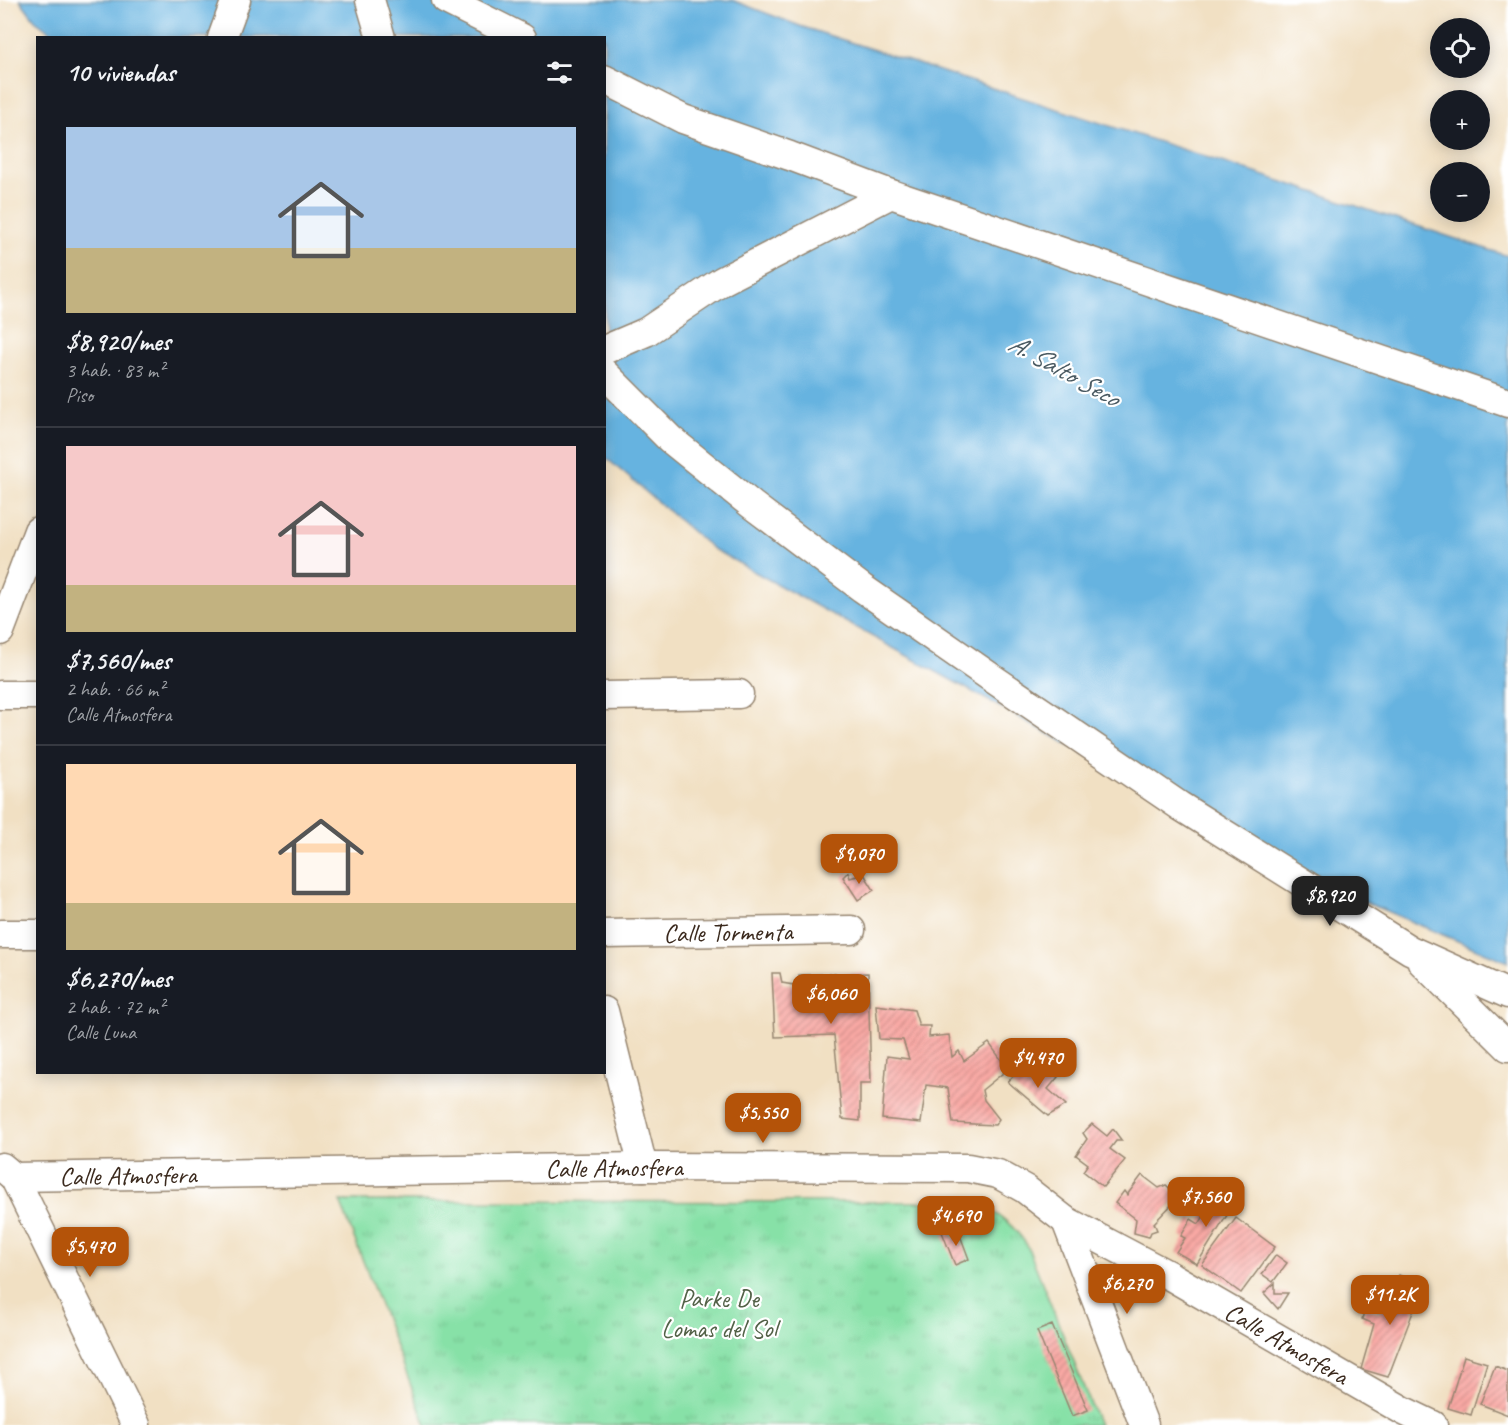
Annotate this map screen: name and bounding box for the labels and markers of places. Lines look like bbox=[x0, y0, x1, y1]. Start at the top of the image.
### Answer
pin: $9,070 bbox=[810, 834, 908, 885]
pin: $8,920 bbox=[1281, 876, 1379, 927]
pin: $6,060 bbox=[782, 974, 880, 1025]
pin: $4,470 bbox=[989, 1038, 1087, 1089]
pin: $5,550 bbox=[714, 1093, 812, 1144]
pin: $7,560 bbox=[1157, 1177, 1255, 1228]
pin: $4,690 bbox=[907, 1196, 1005, 1247]
pin: $5,470 bbox=[41, 1227, 139, 1278]
pin: $6,270 bbox=[1078, 1264, 1176, 1315]
pin: $11.2K bbox=[1341, 1275, 1439, 1326]

